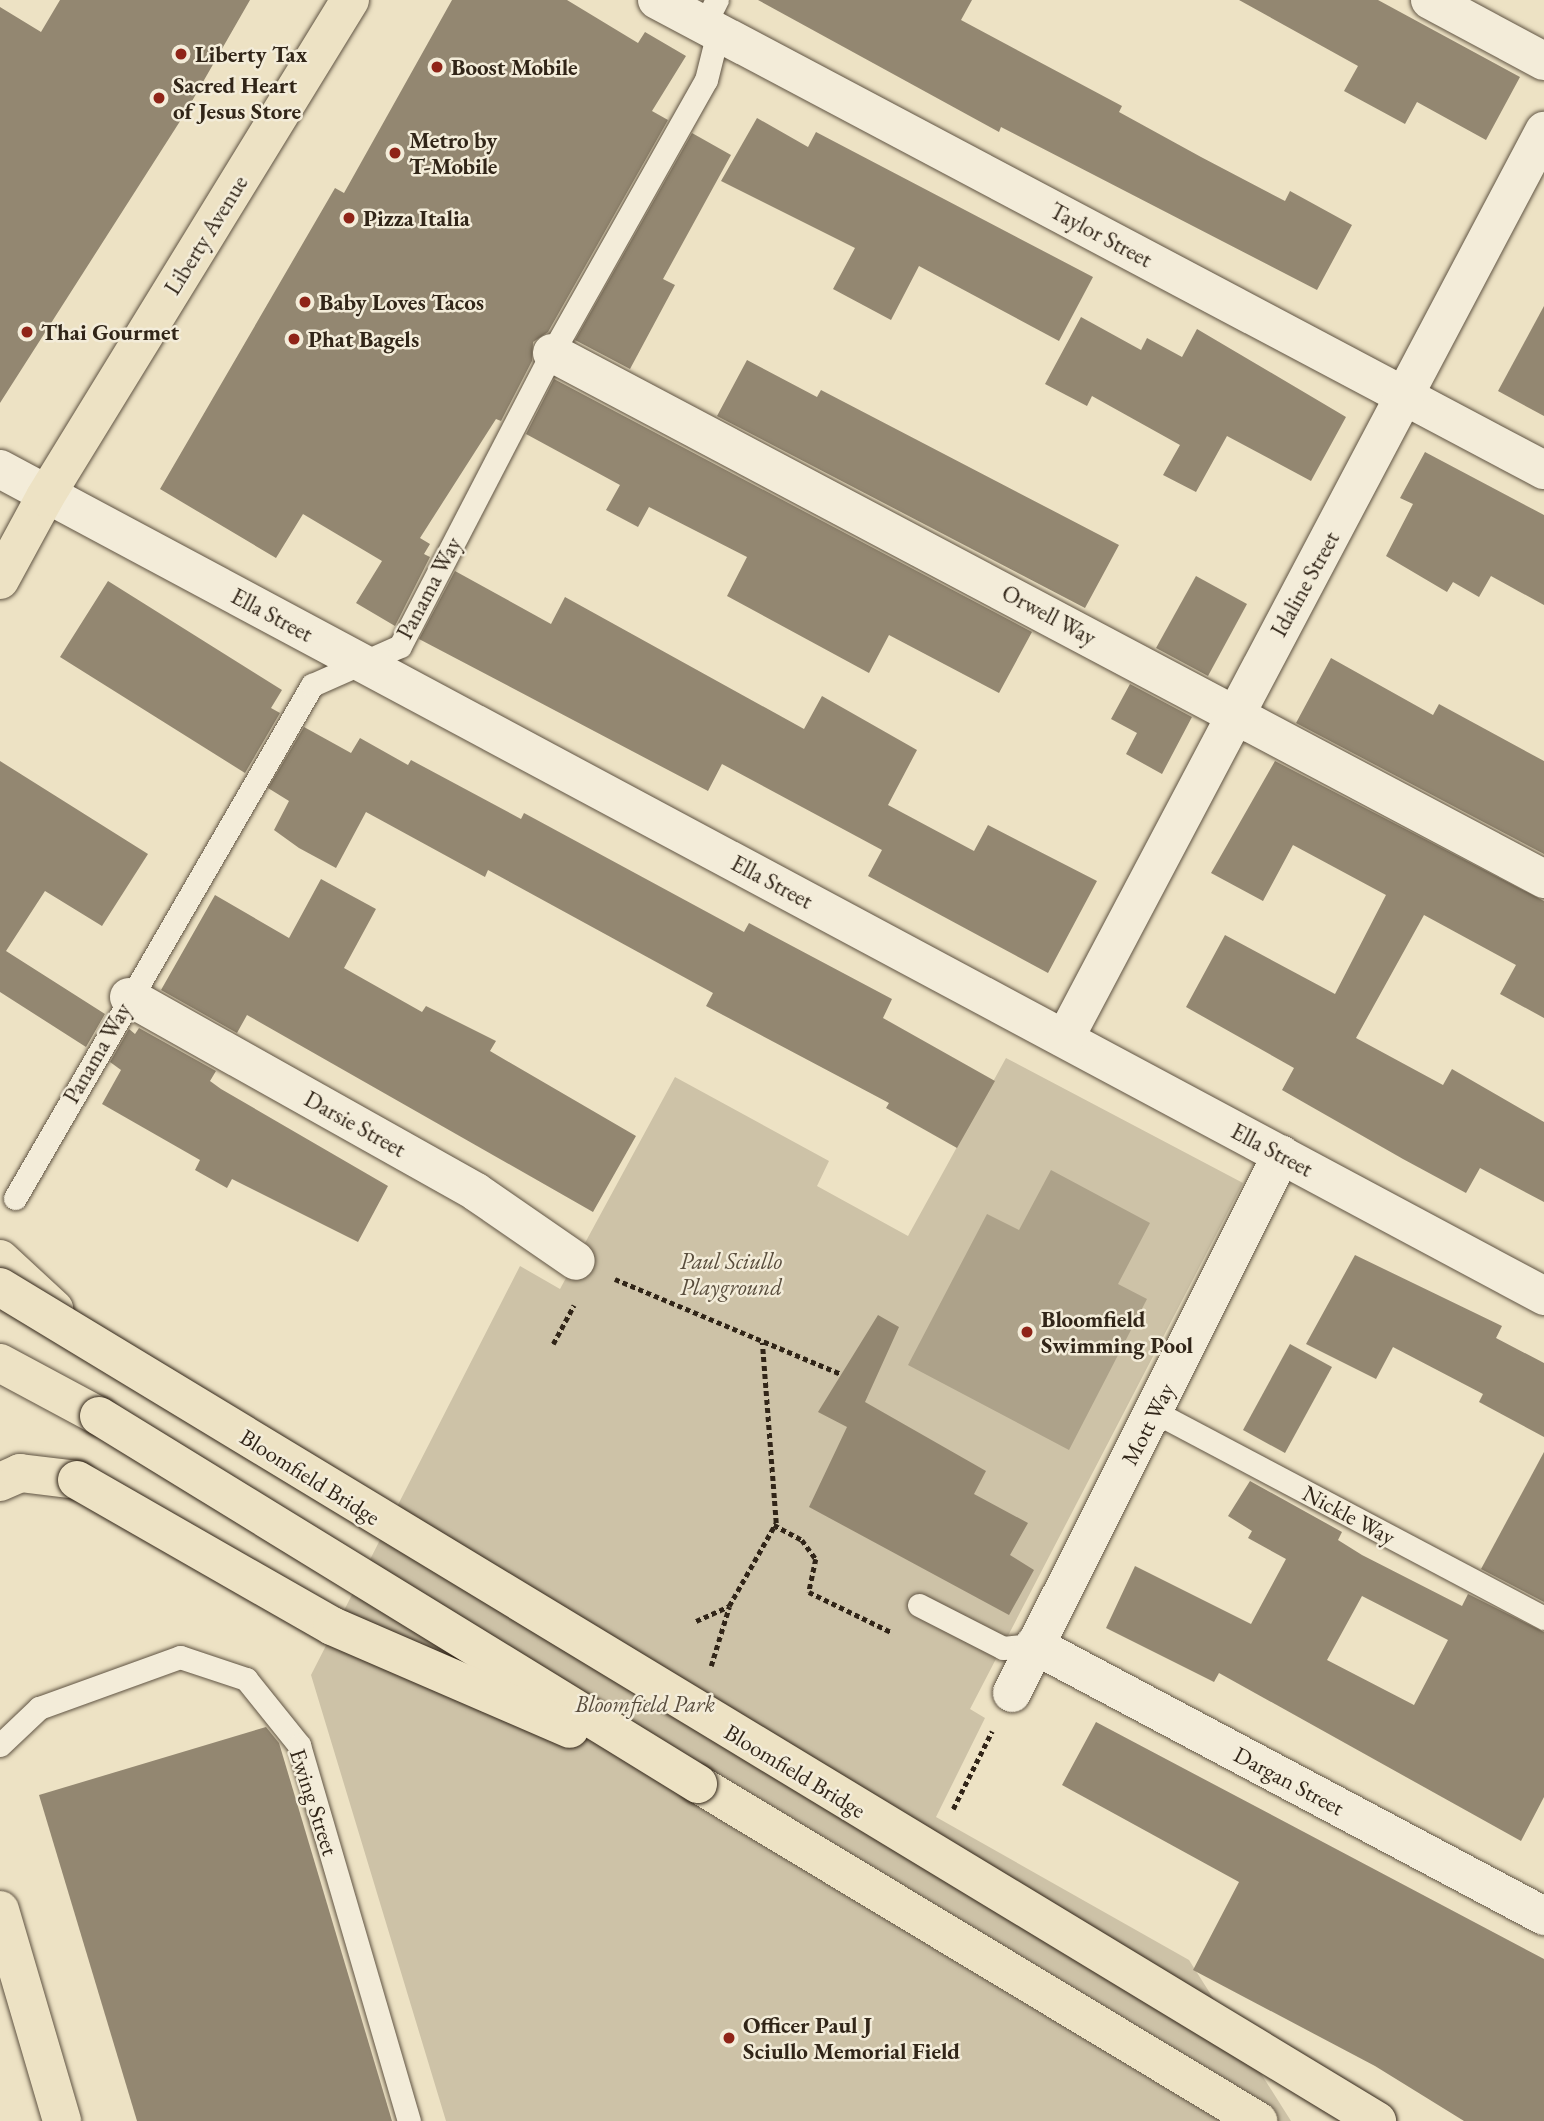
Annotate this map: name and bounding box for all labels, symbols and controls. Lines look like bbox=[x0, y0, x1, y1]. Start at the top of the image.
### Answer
place label: Liberty Tax bbox=[195, 40, 307, 68]
marker: Liberty Tax bbox=[173, 46, 189, 62]
place label: Boost Mobile bbox=[451, 53, 578, 81]
marker: Boost Mobile bbox=[429, 59, 445, 75]
place label: Sacred Heart of Jesus Store bbox=[173, 71, 301, 125]
marker: Sacred Heart of Jesus Store bbox=[151, 90, 167, 106]
place label: Metro by T-Mobile bbox=[409, 126, 497, 180]
marker: Metro by T-Mobile bbox=[387, 145, 403, 161]
street label: Liberty Avenue bbox=[158, 170, 254, 300]
street label: Taylor Street bbox=[1045, 197, 1157, 273]
place label: Pizza Italia bbox=[363, 204, 470, 232]
marker: Pizza Italia bbox=[341, 210, 357, 226]
place label: Baby Loves Tacos bbox=[319, 288, 484, 316]
marker: Baby Loves Tacos bbox=[297, 294, 313, 310]
place label: Thai Gourmet bbox=[41, 318, 179, 346]
marker: Thai Gourmet bbox=[19, 324, 35, 340]
place label: Phat Bagels bbox=[308, 325, 419, 353]
marker: Phat Bagels bbox=[286, 331, 302, 347]
street label: Idaline Street bbox=[1265, 527, 1345, 641]
street label: Panama Way bbox=[391, 532, 467, 644]
street label: Orwell Way bbox=[997, 579, 1101, 651]
street label: Ella Street bbox=[227, 582, 317, 648]
street label: Ella Street bbox=[727, 849, 817, 915]
street label: Panama Way bbox=[57, 998, 137, 1108]
street label: Darsie Street bbox=[300, 1085, 410, 1163]
street label: Ella Street bbox=[1227, 1117, 1317, 1183]
park label: Paul Sciullo Playground bbox=[680, 1247, 782, 1301]
place label: Bloomfield Swimming Pool bbox=[1041, 1305, 1193, 1359]
marker: Bloomfield Swimming Pool bbox=[1019, 1324, 1035, 1340]
street label: Mott Way bbox=[1116, 1378, 1180, 1470]
street label: Bloomfield Bridge bbox=[235, 1423, 385, 1531]
street label: Nickle Way bbox=[1298, 1479, 1400, 1551]
park label: Bloomfield Park bbox=[575, 1690, 715, 1718]
street label: Bloomfield Bridge bbox=[719, 1718, 871, 1824]
street label: Dargan Street bbox=[1229, 1740, 1349, 1822]
street label: Ewing Street bbox=[284, 1745, 344, 1859]
place label: Officer Paul J Sciullo Memorial Field bbox=[743, 2011, 960, 2065]
marker: Officer Paul J Sciullo Memorial Field bbox=[721, 2030, 737, 2046]

